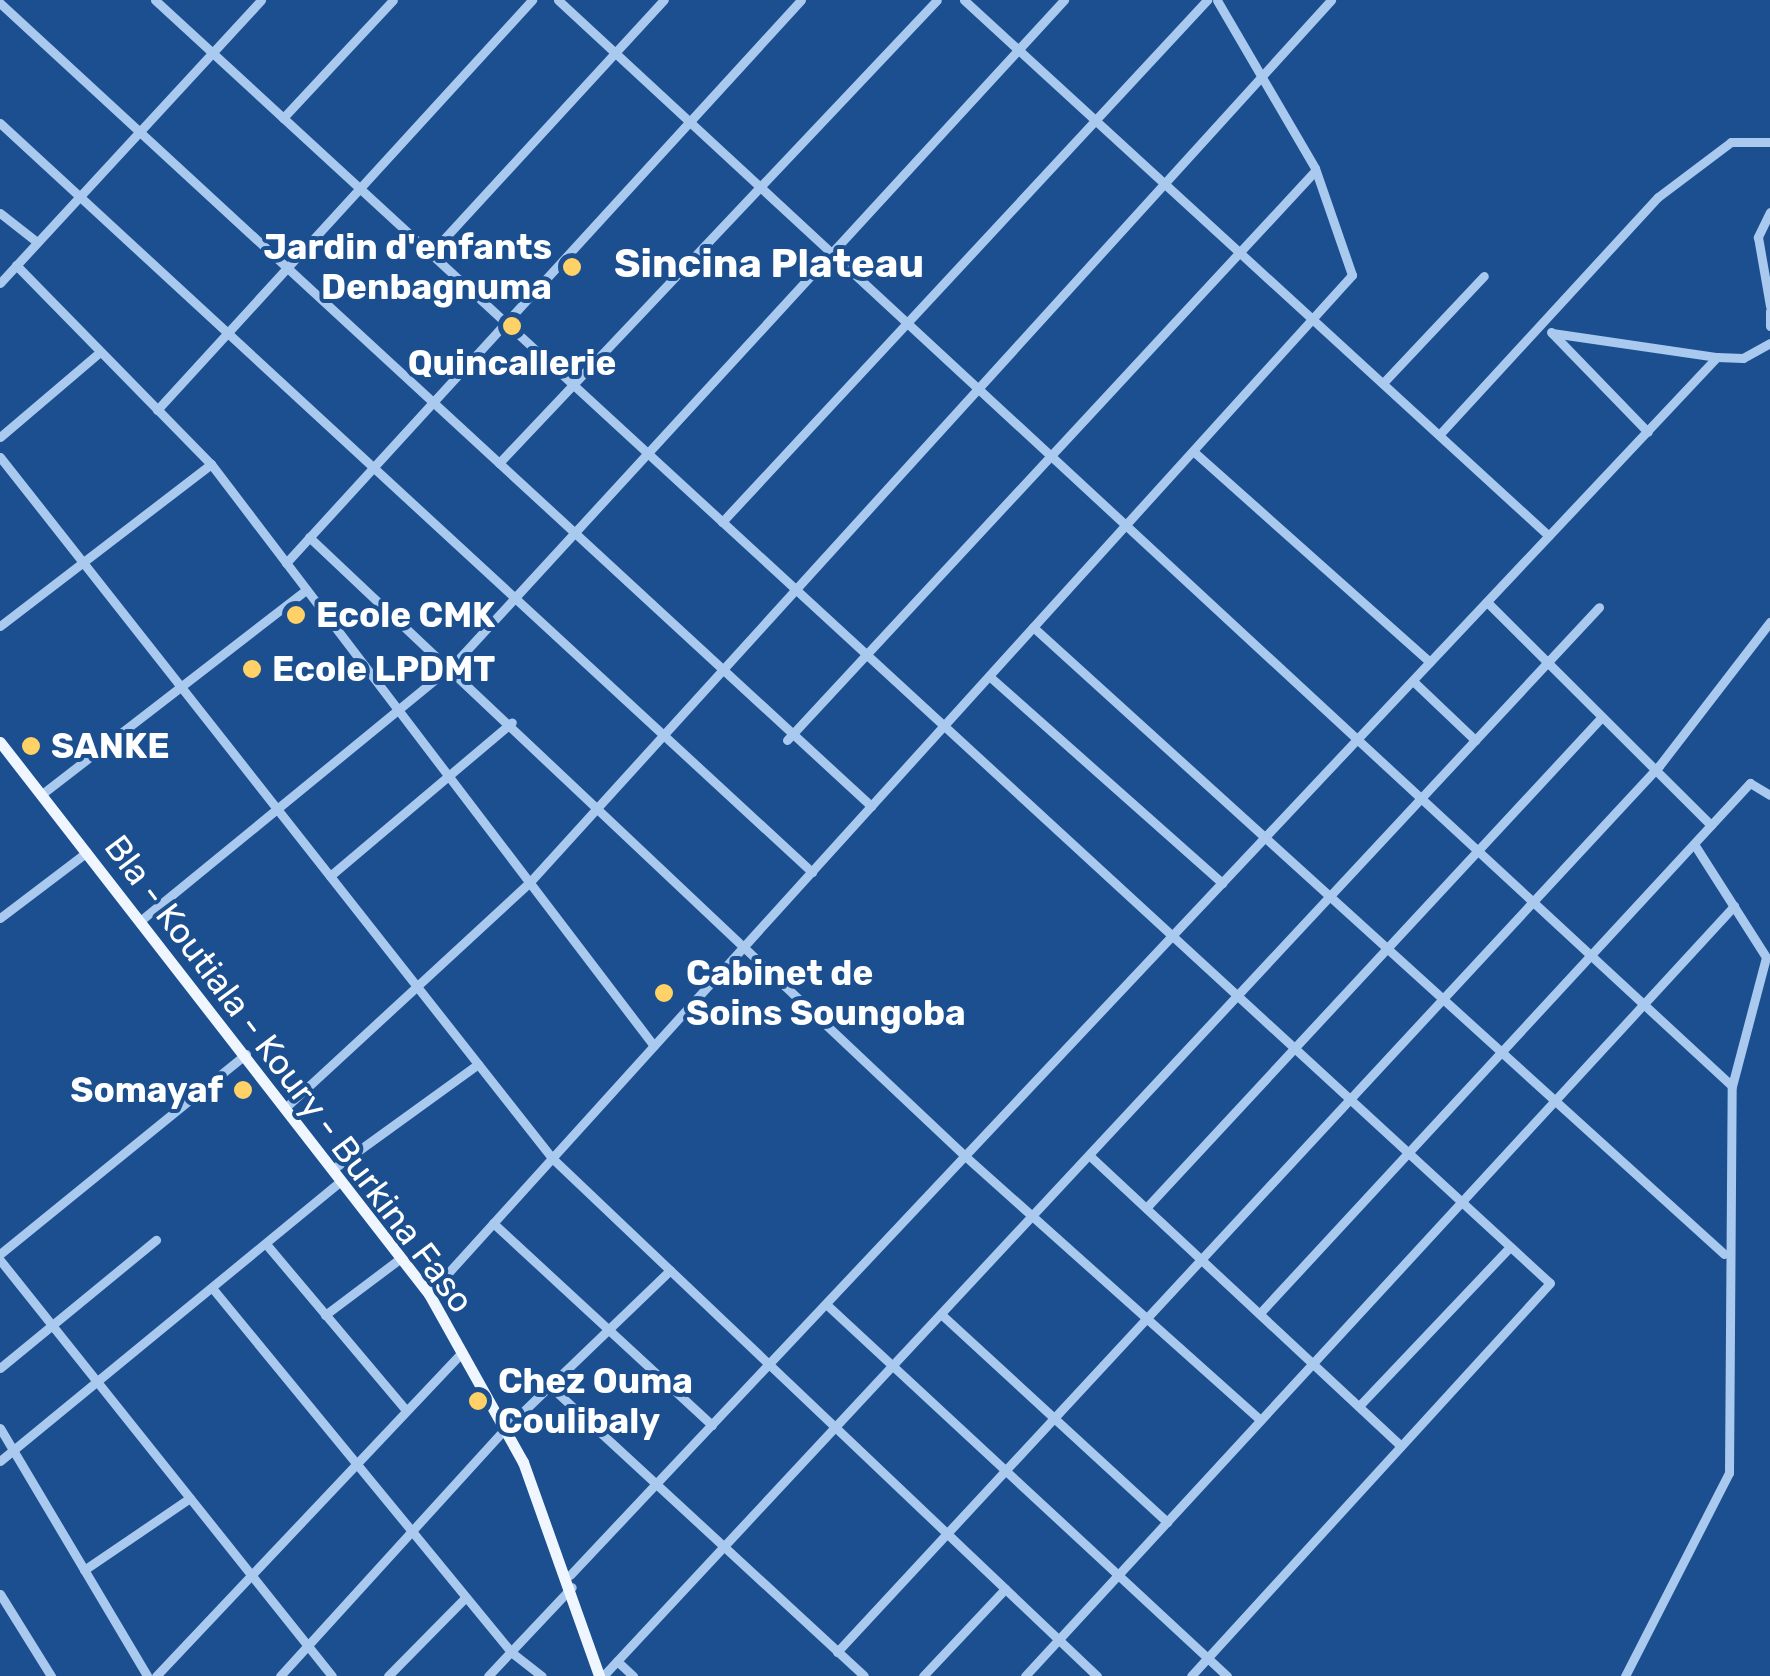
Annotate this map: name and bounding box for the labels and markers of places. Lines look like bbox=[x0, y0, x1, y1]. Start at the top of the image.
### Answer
place label: Jardin d'enfants Denbagnuma bbox=[263, 226, 552, 308]
marker: Jardin d'enfants Denbagnuma bbox=[561, 256, 583, 278]
marker: Quincallerie bbox=[501, 315, 523, 337]
place label: Quincallerie bbox=[408, 342, 616, 384]
place label: Ecole CMK bbox=[316, 594, 495, 636]
marker: Ecole CMK bbox=[285, 604, 307, 626]
place label: Ecole LPDMT bbox=[272, 648, 495, 690]
marker: Ecole LPDMT bbox=[241, 658, 263, 680]
place label: SANKE bbox=[51, 725, 170, 767]
marker: SANKE bbox=[20, 735, 42, 757]
place label: Cabinet de Soins Soungoba bbox=[686, 952, 966, 1034]
marker: Cabinet de Soins Soungoba bbox=[651, 980, 677, 1006]
place label: Somayaf bbox=[70, 1069, 223, 1111]
marker: Somayaf bbox=[232, 1079, 254, 1101]
place label: Chez Ouma Coulibaly bbox=[498, 1360, 693, 1442]
marker: Chez Ouma Coulibaly bbox=[467, 1390, 489, 1412]

